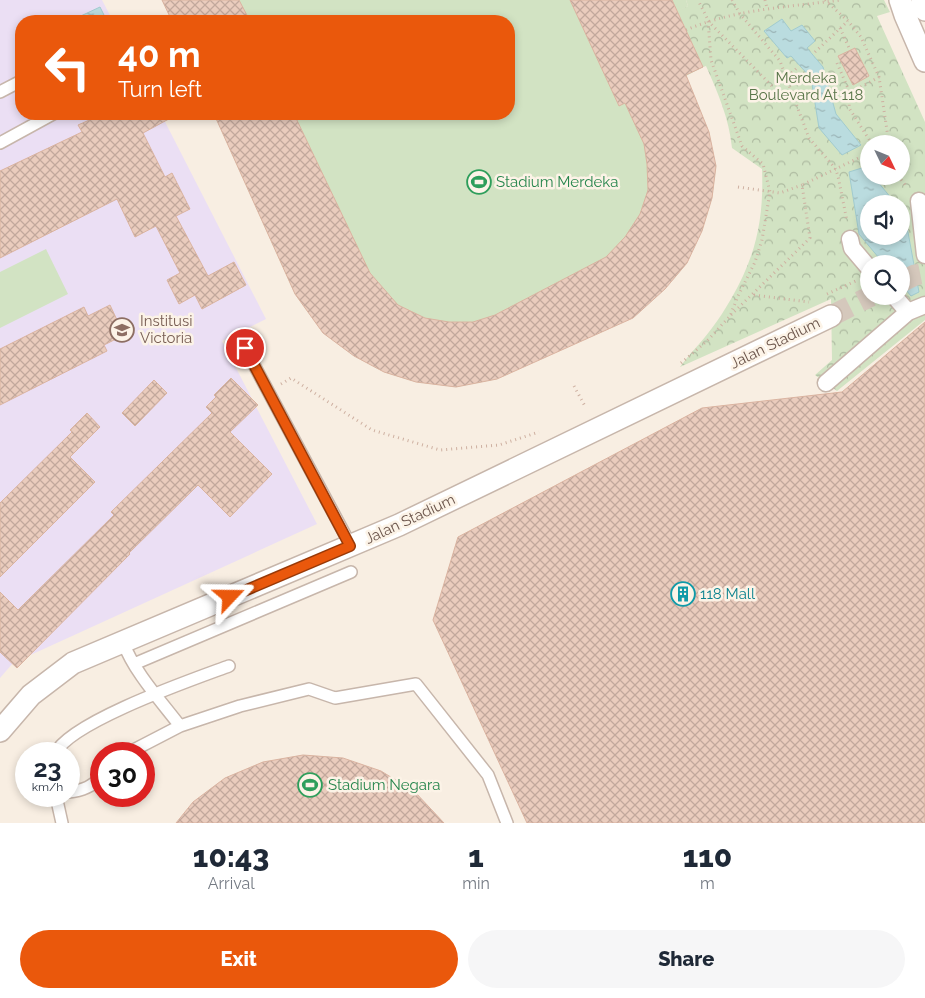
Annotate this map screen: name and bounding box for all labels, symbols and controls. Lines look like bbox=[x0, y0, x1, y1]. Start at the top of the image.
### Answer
text: 40 m bbox=[118, 34, 200, 75]
icon: left bbox=[35, 35, 100, 100]
park label: Merdeka Boulevard At 118 bbox=[749, 69, 863, 104]
text: Turn left bbox=[118, 76, 202, 102]
north arrow bbox=[860, 135, 910, 185]
map controls bbox=[860, 135, 910, 305]
sports icon: Stadium Merdeka bbox=[466, 169, 492, 195]
place label: Stadium Merdeka bbox=[496, 173, 618, 191]
button: sound bbox=[860, 195, 910, 245]
button: search bbox=[860, 255, 910, 305]
place label: Institusi Victoria bbox=[140, 312, 192, 347]
street label: Jalan Stadium bbox=[727, 314, 823, 372]
school or university icon: Institusi Victoria bbox=[109, 317, 135, 343]
pin bbox=[224, 327, 266, 369]
icon: arrive bbox=[231, 334, 259, 362]
street label: Jalan Stadium bbox=[362, 490, 458, 548]
position arrow bbox=[203, 570, 255, 622]
building icon: 118 Mall bbox=[670, 581, 696, 607]
place label: 118 Mall bbox=[700, 585, 756, 603]
speed limit sign: 30 bbox=[90, 742, 155, 807]
text: 23 bbox=[33, 753, 62, 783]
sports icon: Stadium Negara bbox=[297, 772, 323, 798]
place label: Stadium Negara bbox=[328, 776, 440, 794]
text: km/h bbox=[32, 780, 63, 794]
text: 10:43 bbox=[193, 839, 269, 874]
text: 1 bbox=[468, 839, 484, 874]
text: 110 bbox=[683, 839, 732, 874]
text: Arrival bbox=[208, 874, 255, 893]
text: min bbox=[462, 874, 490, 893]
text: m bbox=[700, 874, 715, 893]
button: Exit bbox=[20, 930, 458, 988]
button: Share bbox=[468, 930, 905, 988]

